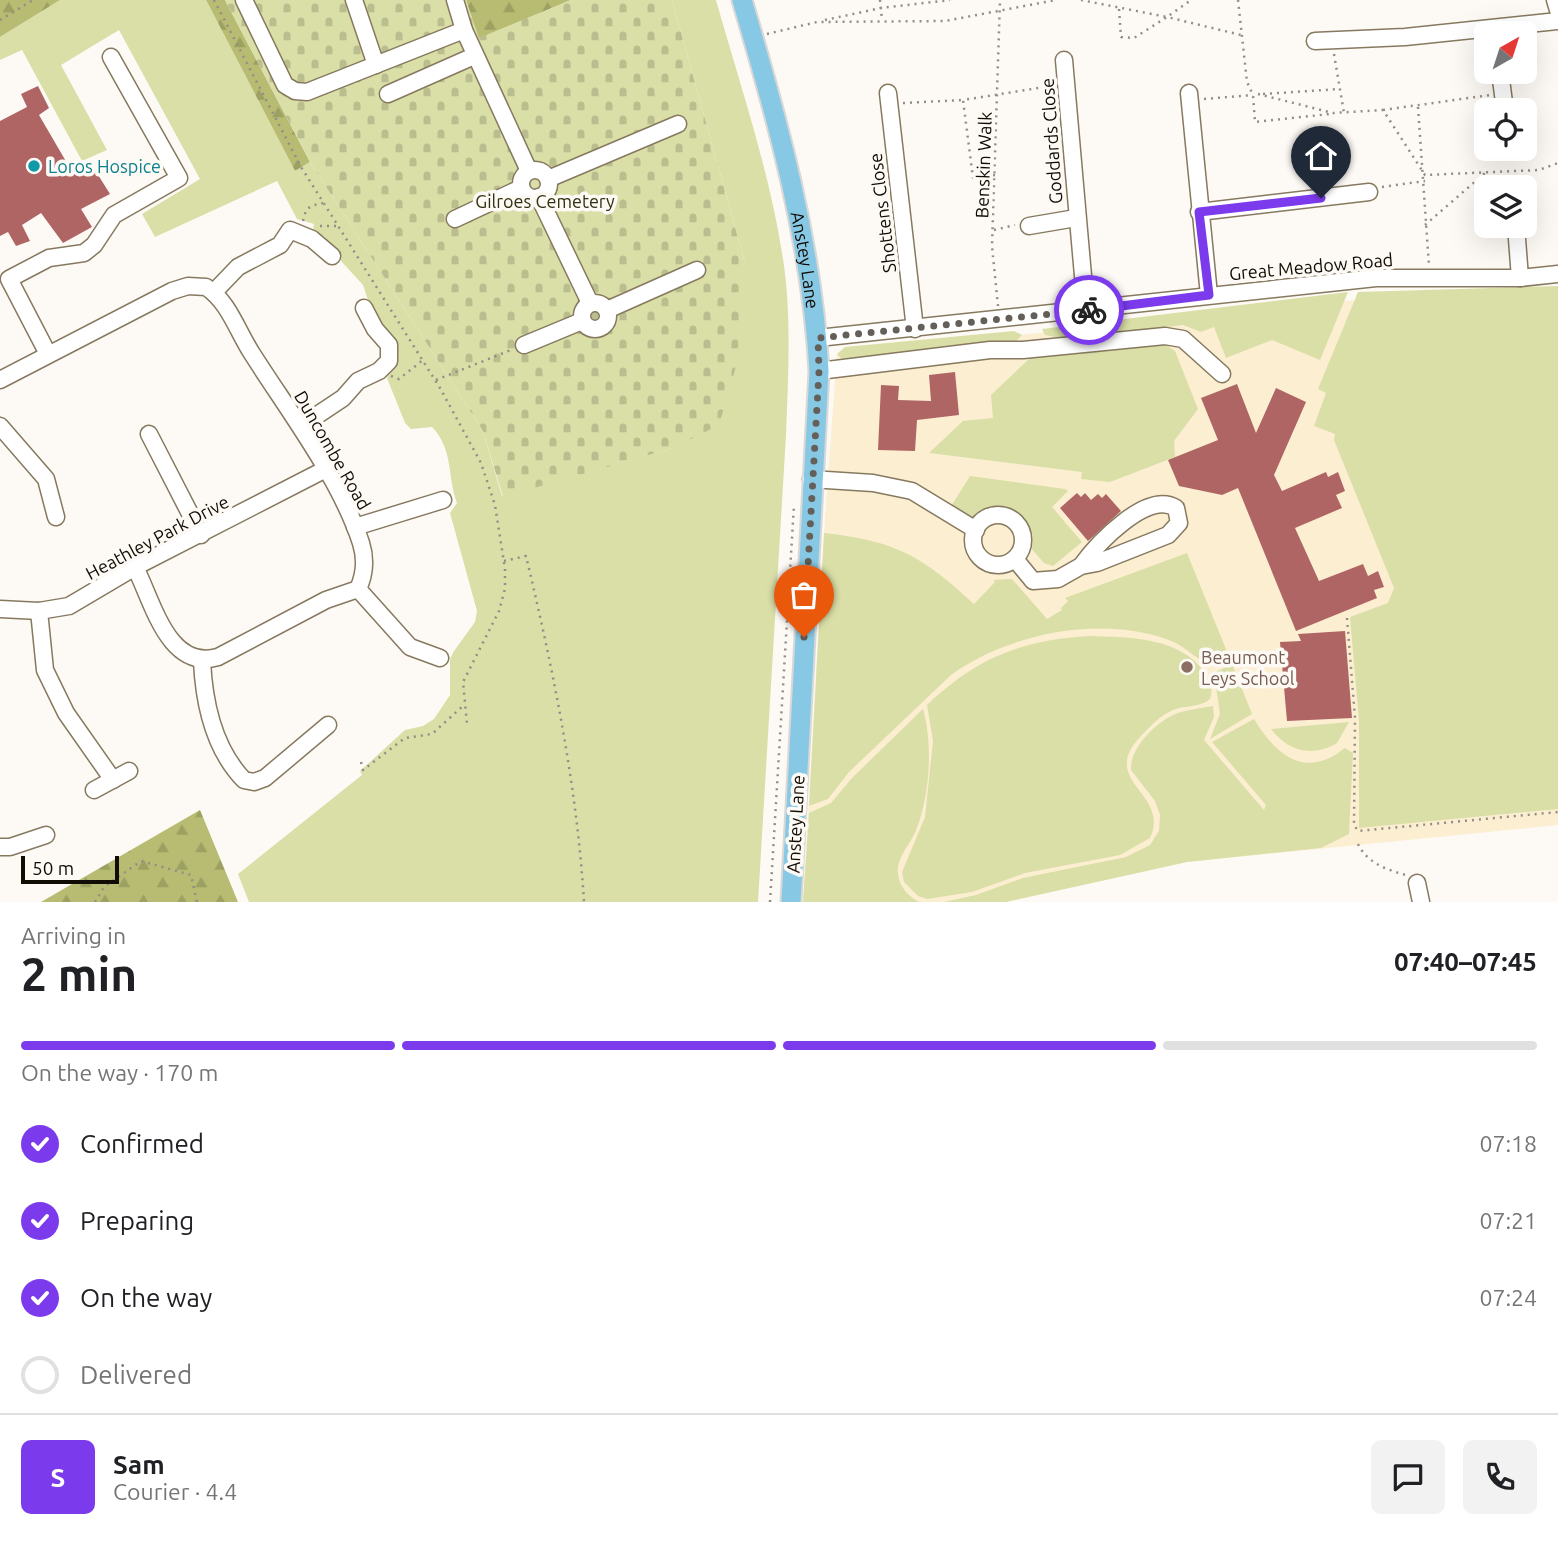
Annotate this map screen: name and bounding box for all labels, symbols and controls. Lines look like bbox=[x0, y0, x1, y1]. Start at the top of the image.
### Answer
north arrow bbox=[1474, 21, 1536, 84]
map controls bbox=[1474, 21, 1537, 238]
street label: Goddards Close bbox=[1037, 77, 1065, 205]
button: locate bbox=[1474, 98, 1537, 161]
street label: Benskin Walk bbox=[971, 111, 995, 219]
pin bbox=[1291, 126, 1351, 198]
icon: home bbox=[1302, 137, 1340, 175]
street label: Shottens Close bbox=[865, 152, 899, 274]
place label: Loros Hospice bbox=[48, 156, 161, 176]
marker: Loros Hospice bbox=[26, 158, 42, 174]
button: layers bbox=[1474, 175, 1537, 238]
park label: Gilroes Cemetery bbox=[475, 191, 615, 211]
street label: Anstey Lane bbox=[788, 210, 823, 310]
street label: Great Meadow Road bbox=[1228, 249, 1394, 283]
courier bbox=[1054, 275, 1124, 345]
icon: bike bbox=[1070, 291, 1108, 329]
street label: Duncombe Road bbox=[291, 387, 375, 513]
street label: Heathley Park Drive bbox=[82, 491, 232, 583]
pin bbox=[774, 565, 834, 637]
icon: bag bbox=[785, 576, 823, 614]
place label: Beaumont Leys School bbox=[1201, 647, 1295, 688]
marker: Beaumont Leys School bbox=[1179, 659, 1195, 675]
street label: Anstey Lane bbox=[782, 774, 808, 874]
scale bar bbox=[21, 853, 119, 885]
text: 50 m bbox=[32, 857, 74, 879]
text: Arriving in bbox=[21, 923, 126, 948]
text: 07:40–07:45 bbox=[1394, 947, 1537, 976]
text: 2 min bbox=[21, 948, 137, 1000]
text: On the way · 170 m bbox=[21, 1060, 218, 1085]
icon: check bbox=[21, 1125, 59, 1163]
text: Confirmed bbox=[80, 1129, 204, 1158]
text: 07:18 bbox=[1479, 1131, 1537, 1156]
icon: check bbox=[21, 1202, 59, 1240]
text: Preparing bbox=[80, 1206, 194, 1235]
text: 07:21 bbox=[1479, 1208, 1537, 1233]
icon: check bbox=[21, 1279, 59, 1317]
text: On the way bbox=[80, 1283, 212, 1312]
text: 07:24 bbox=[1479, 1285, 1537, 1310]
text: Delivered bbox=[80, 1360, 192, 1389]
button: chat bbox=[1371, 1440, 1445, 1514]
button: phone bbox=[1463, 1440, 1537, 1514]
text: Sam bbox=[113, 1450, 165, 1479]
text: S bbox=[51, 1463, 65, 1492]
text: Courier · 4.4 bbox=[113, 1479, 237, 1504]

